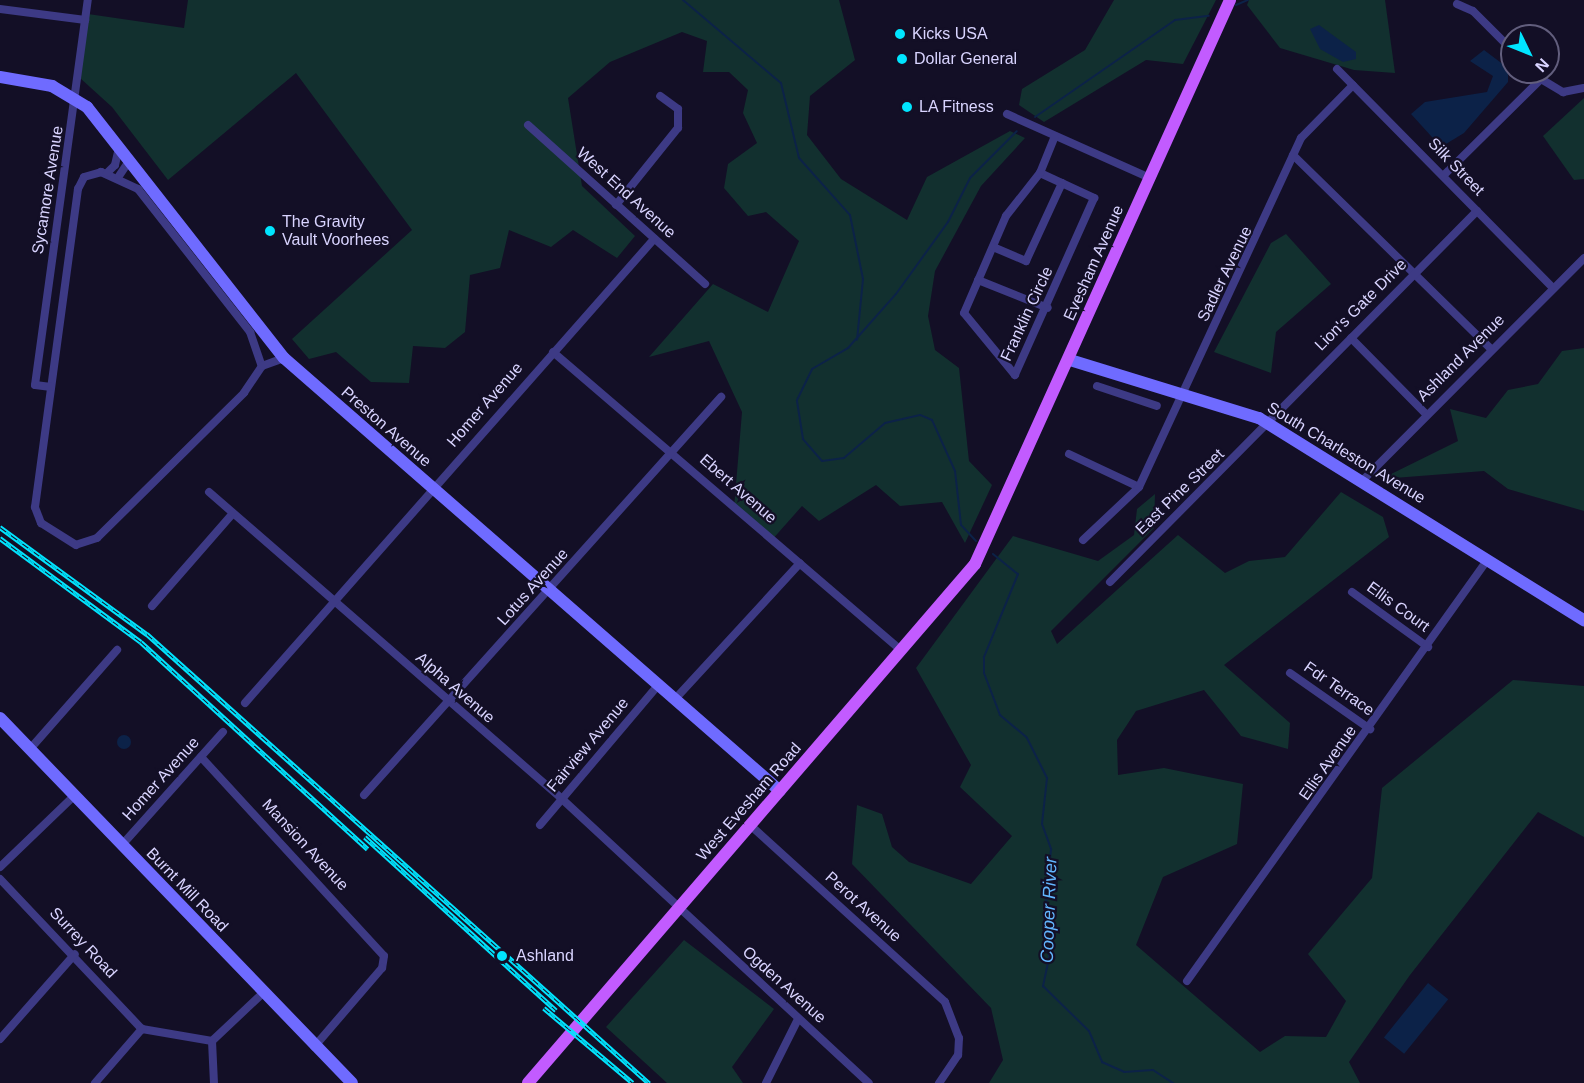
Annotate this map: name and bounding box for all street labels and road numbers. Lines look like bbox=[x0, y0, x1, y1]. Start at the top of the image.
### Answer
street label: Sycamore Avenue bbox=[28, 124, 68, 256]
street label: Silk Street bbox=[1424, 134, 1488, 200]
street label: West End Avenue bbox=[572, 143, 680, 243]
street label: Evesham Avenue bbox=[1060, 202, 1128, 324]
street label: Sadler Avenue bbox=[1193, 223, 1257, 325]
street label: Lion's Gate Drive bbox=[1311, 255, 1411, 355]
street label: Franklin Circle bbox=[997, 264, 1057, 364]
street label: Ashland Avenue bbox=[1413, 310, 1509, 406]
street label: Homer Avenue bbox=[443, 359, 527, 451]
street label: Preston Avenue bbox=[337, 383, 435, 471]
street label: South Charleston Avenue bbox=[1263, 398, 1429, 508]
street label: East Pine Street bbox=[1132, 445, 1228, 539]
street label: Ebert Avenue bbox=[695, 450, 781, 528]
street label: Lotus Avenue bbox=[493, 544, 573, 630]
street label: Ellis Court bbox=[1363, 578, 1433, 636]
street label: Alpha Avenue bbox=[411, 648, 499, 728]
street label: Fdr Terrace bbox=[1300, 658, 1378, 720]
street label: Fairview Avenue bbox=[543, 694, 633, 796]
street label: Ellis Avenue bbox=[1295, 722, 1361, 804]
street label: Homer Avenue bbox=[118, 733, 204, 825]
street label: West Evesham Road bbox=[693, 739, 805, 865]
street label: Mansion Avenue bbox=[257, 795, 353, 895]
street label: Burnt Mill Road bbox=[142, 844, 232, 936]
street label: Perot Avenue bbox=[821, 868, 905, 946]
street label: Surrey Road bbox=[45, 904, 121, 982]
street label: Ogden Avenue bbox=[738, 942, 830, 1028]

